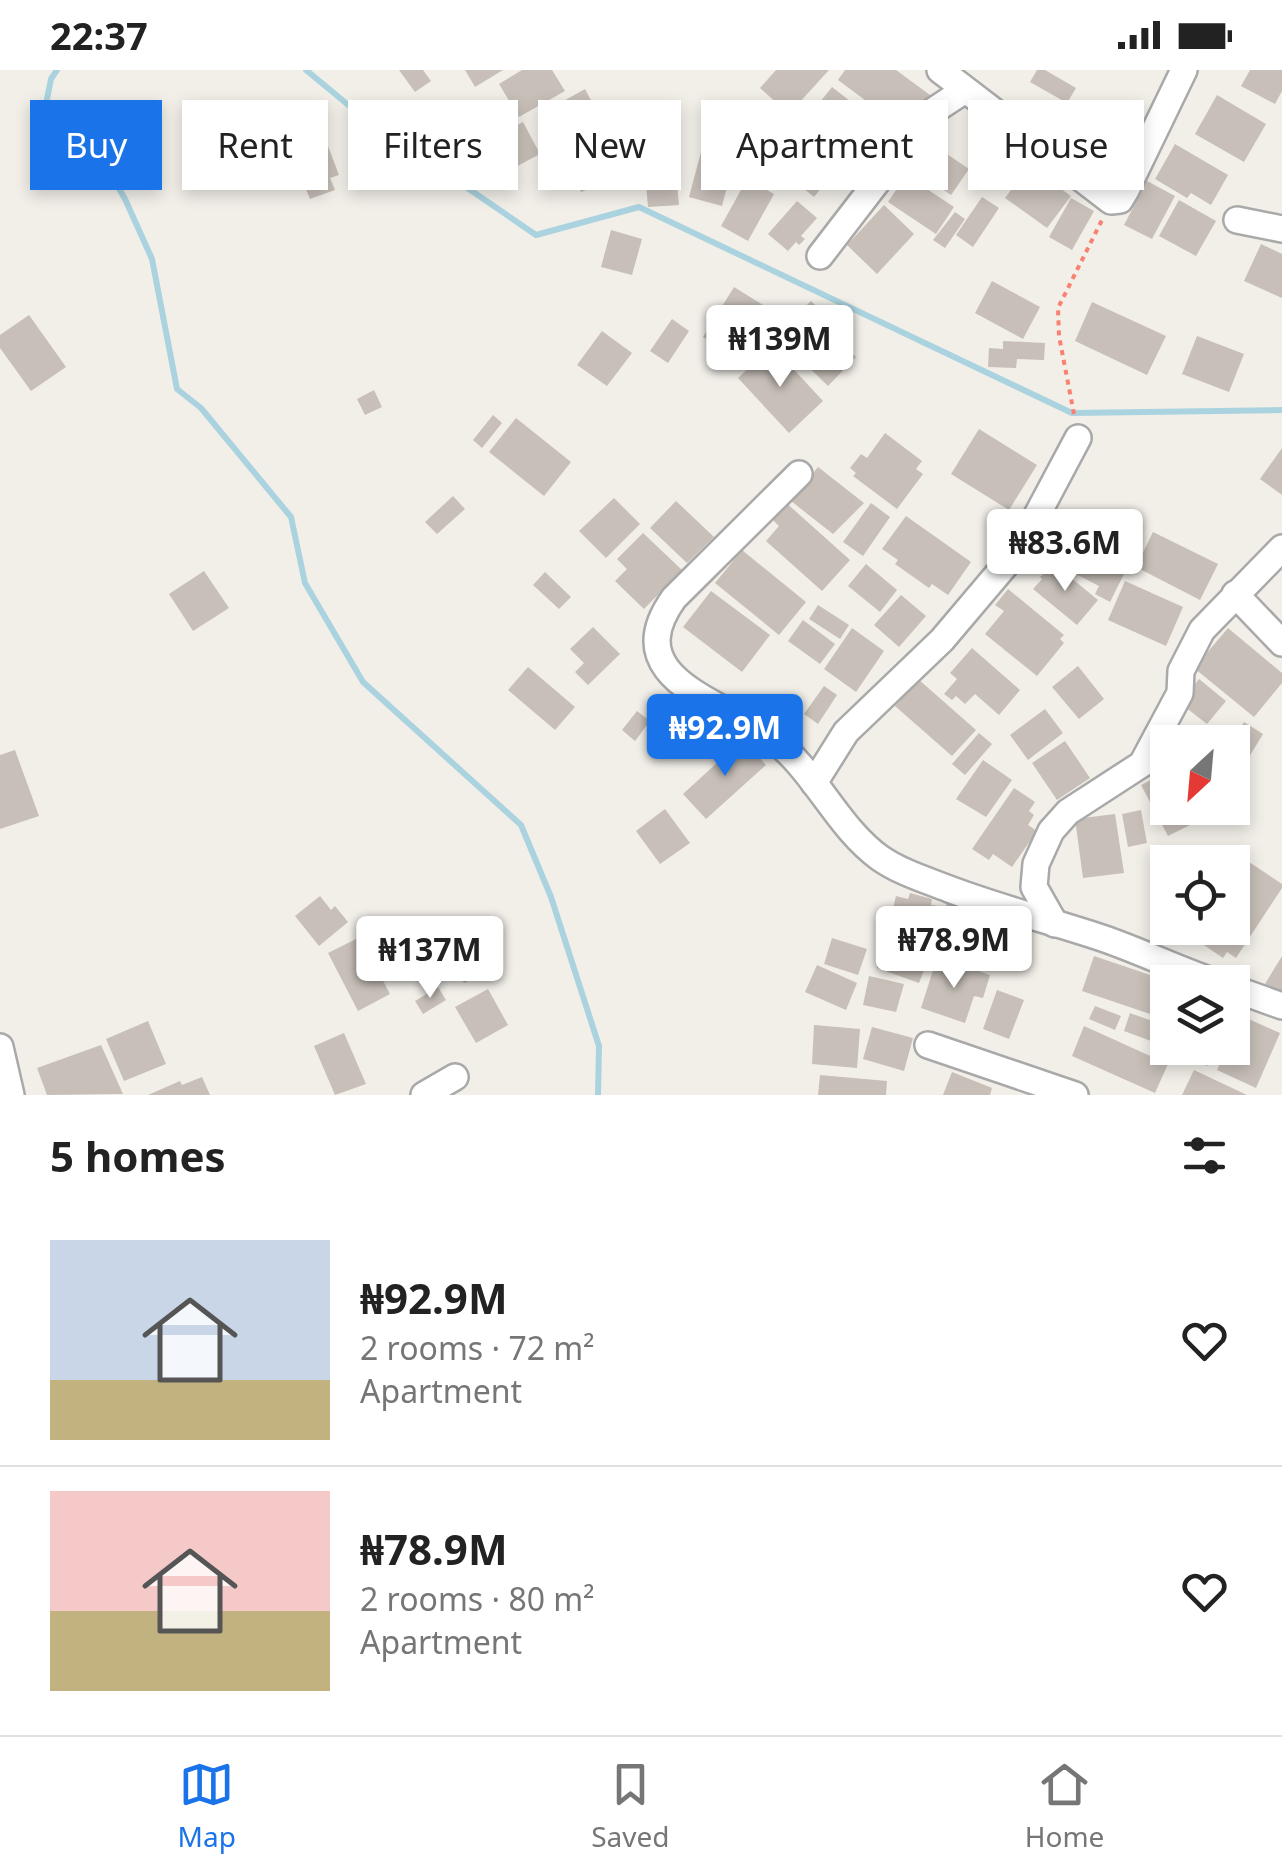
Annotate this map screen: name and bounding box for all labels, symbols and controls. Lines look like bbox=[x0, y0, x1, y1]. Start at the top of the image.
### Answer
text: 22:37 bbox=[50, 9, 148, 61]
chip: Buy bbox=[30, 100, 162, 190]
chip: Rent bbox=[182, 100, 328, 190]
chip: Filters bbox=[348, 100, 518, 190]
chip: New bbox=[538, 100, 681, 190]
chip: Apartment bbox=[701, 100, 948, 190]
chip: House bbox=[968, 100, 1144, 190]
pin: ₦139M bbox=[710, 305, 850, 390]
text: ₦139M bbox=[728, 316, 832, 359]
pin: ₦83.6M bbox=[984, 509, 1146, 594]
text: ₦83.6M bbox=[1009, 520, 1121, 563]
pin: ₦92.9M bbox=[644, 694, 806, 779]
text: ₦92.9M bbox=[669, 705, 781, 748]
north arrow bbox=[1150, 725, 1250, 825]
map controls bbox=[1150, 725, 1250, 1065]
button: locate bbox=[1150, 845, 1250, 945]
pin: ₦78.9M bbox=[873, 906, 1035, 991]
pin: ₦137M bbox=[360, 916, 500, 1001]
text: ₦78.9M bbox=[898, 917, 1010, 960]
text: ₦137M bbox=[378, 927, 482, 970]
button: layers bbox=[1150, 965, 1250, 1065]
text: 5 homes bbox=[50, 1127, 226, 1184]
icon: filters bbox=[1177, 1128, 1232, 1183]
text: ₦92.9M bbox=[360, 1269, 508, 1326]
icon: home bbox=[130, 1280, 250, 1400]
icon: heart bbox=[1177, 1313, 1232, 1368]
text: 2 rooms · 72 m² bbox=[360, 1326, 594, 1369]
text: Apartment bbox=[360, 1369, 522, 1412]
text: ₦78.9M bbox=[360, 1520, 508, 1577]
icon: home bbox=[130, 1531, 250, 1651]
icon: heart bbox=[1177, 1564, 1232, 1619]
text: 2 rooms · 80 m² bbox=[360, 1577, 594, 1620]
text: Apartment bbox=[360, 1620, 522, 1663]
tab: Map bbox=[178, 1757, 236, 1855]
tab: Saved bbox=[591, 1757, 669, 1855]
tab: Home bbox=[1025, 1757, 1104, 1855]

